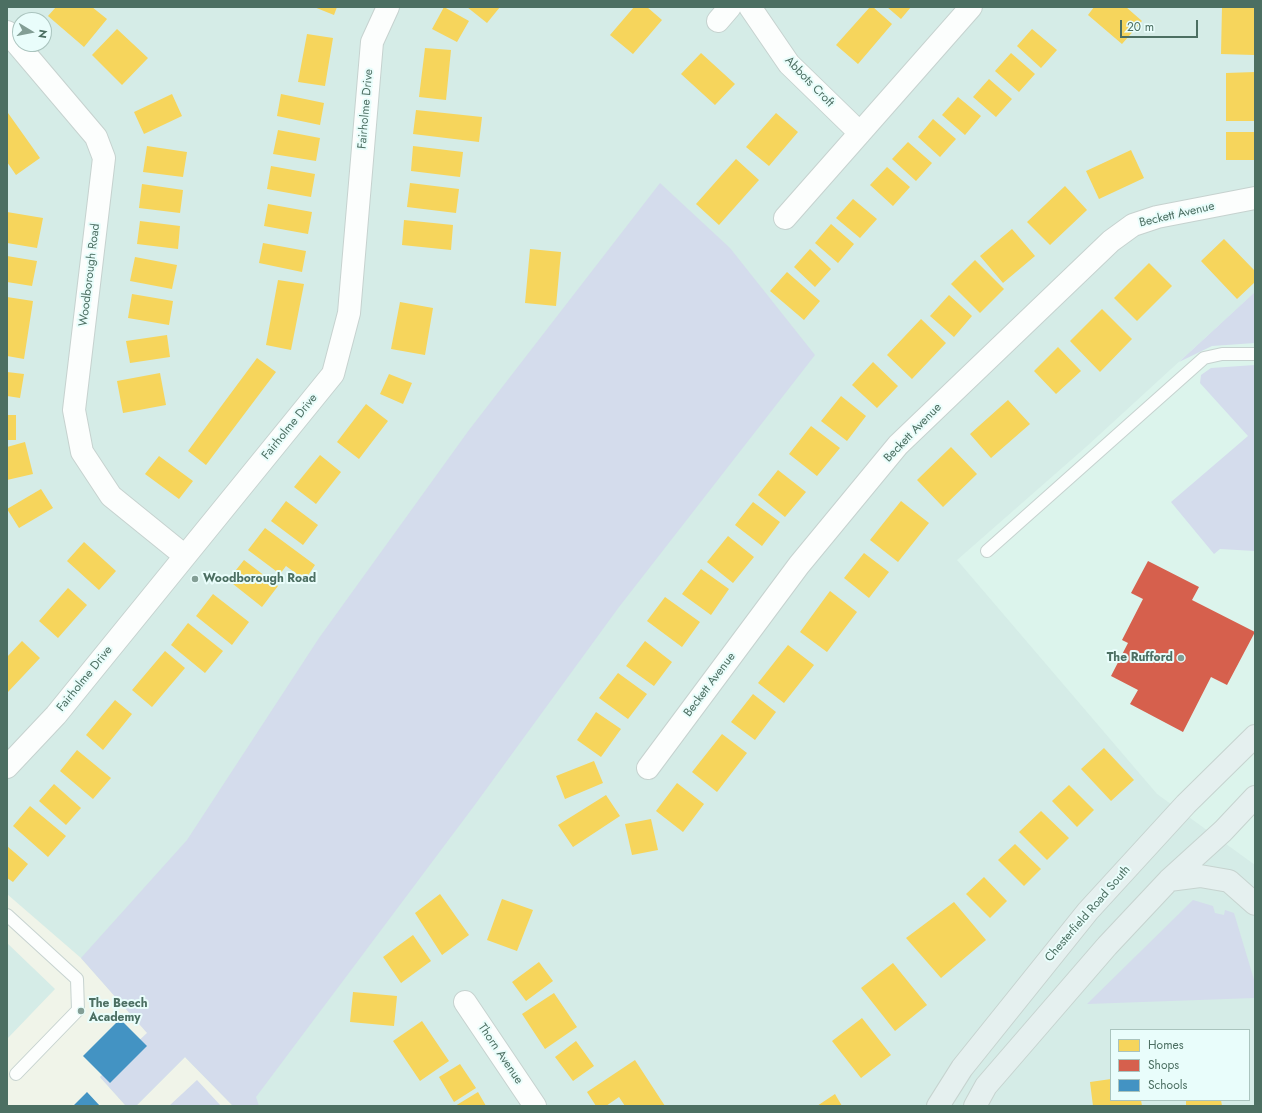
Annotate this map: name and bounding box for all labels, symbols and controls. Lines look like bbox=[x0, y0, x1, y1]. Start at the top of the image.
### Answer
north arrow bbox=[12, 12, 52, 52]
scale bar bbox=[1122, 12, 1200, 38]
text: 20 m bbox=[1127, 18, 1154, 36]
text: N bbox=[34, 28, 51, 40]
street label: Abbots Croft bbox=[781, 54, 837, 110]
street label: Fairholme Drive bbox=[355, 68, 377, 150]
street label: Beckett Avenue bbox=[1138, 199, 1216, 231]
street label: Woodborough Road bbox=[77, 223, 103, 327]
street label: Fairholme Drive bbox=[259, 391, 321, 463]
street label: Beckett Avenue bbox=[881, 400, 945, 466]
place label: Woodborough Road bbox=[203, 572, 316, 586]
marker: Woodborough Road bbox=[190, 574, 200, 584]
street label: Fairholme Drive bbox=[54, 643, 116, 715]
street label: Beckett Avenue bbox=[681, 650, 739, 720]
place label: The Rufford bbox=[1107, 651, 1173, 665]
marker: The Rufford bbox=[1176, 653, 1186, 663]
street label: Chesterfield Road South bbox=[1042, 863, 1134, 965]
place label: The Beech Academy bbox=[89, 997, 148, 1025]
marker: The Beech Academy bbox=[76, 1006, 86, 1016]
street label: Thorn Avenue bbox=[475, 1021, 525, 1087]
legend bbox=[1110, 1029, 1250, 1101]
text: Homes bbox=[1148, 1036, 1184, 1054]
text: Shops bbox=[1148, 1056, 1179, 1074]
text: Schools bbox=[1148, 1076, 1187, 1094]

